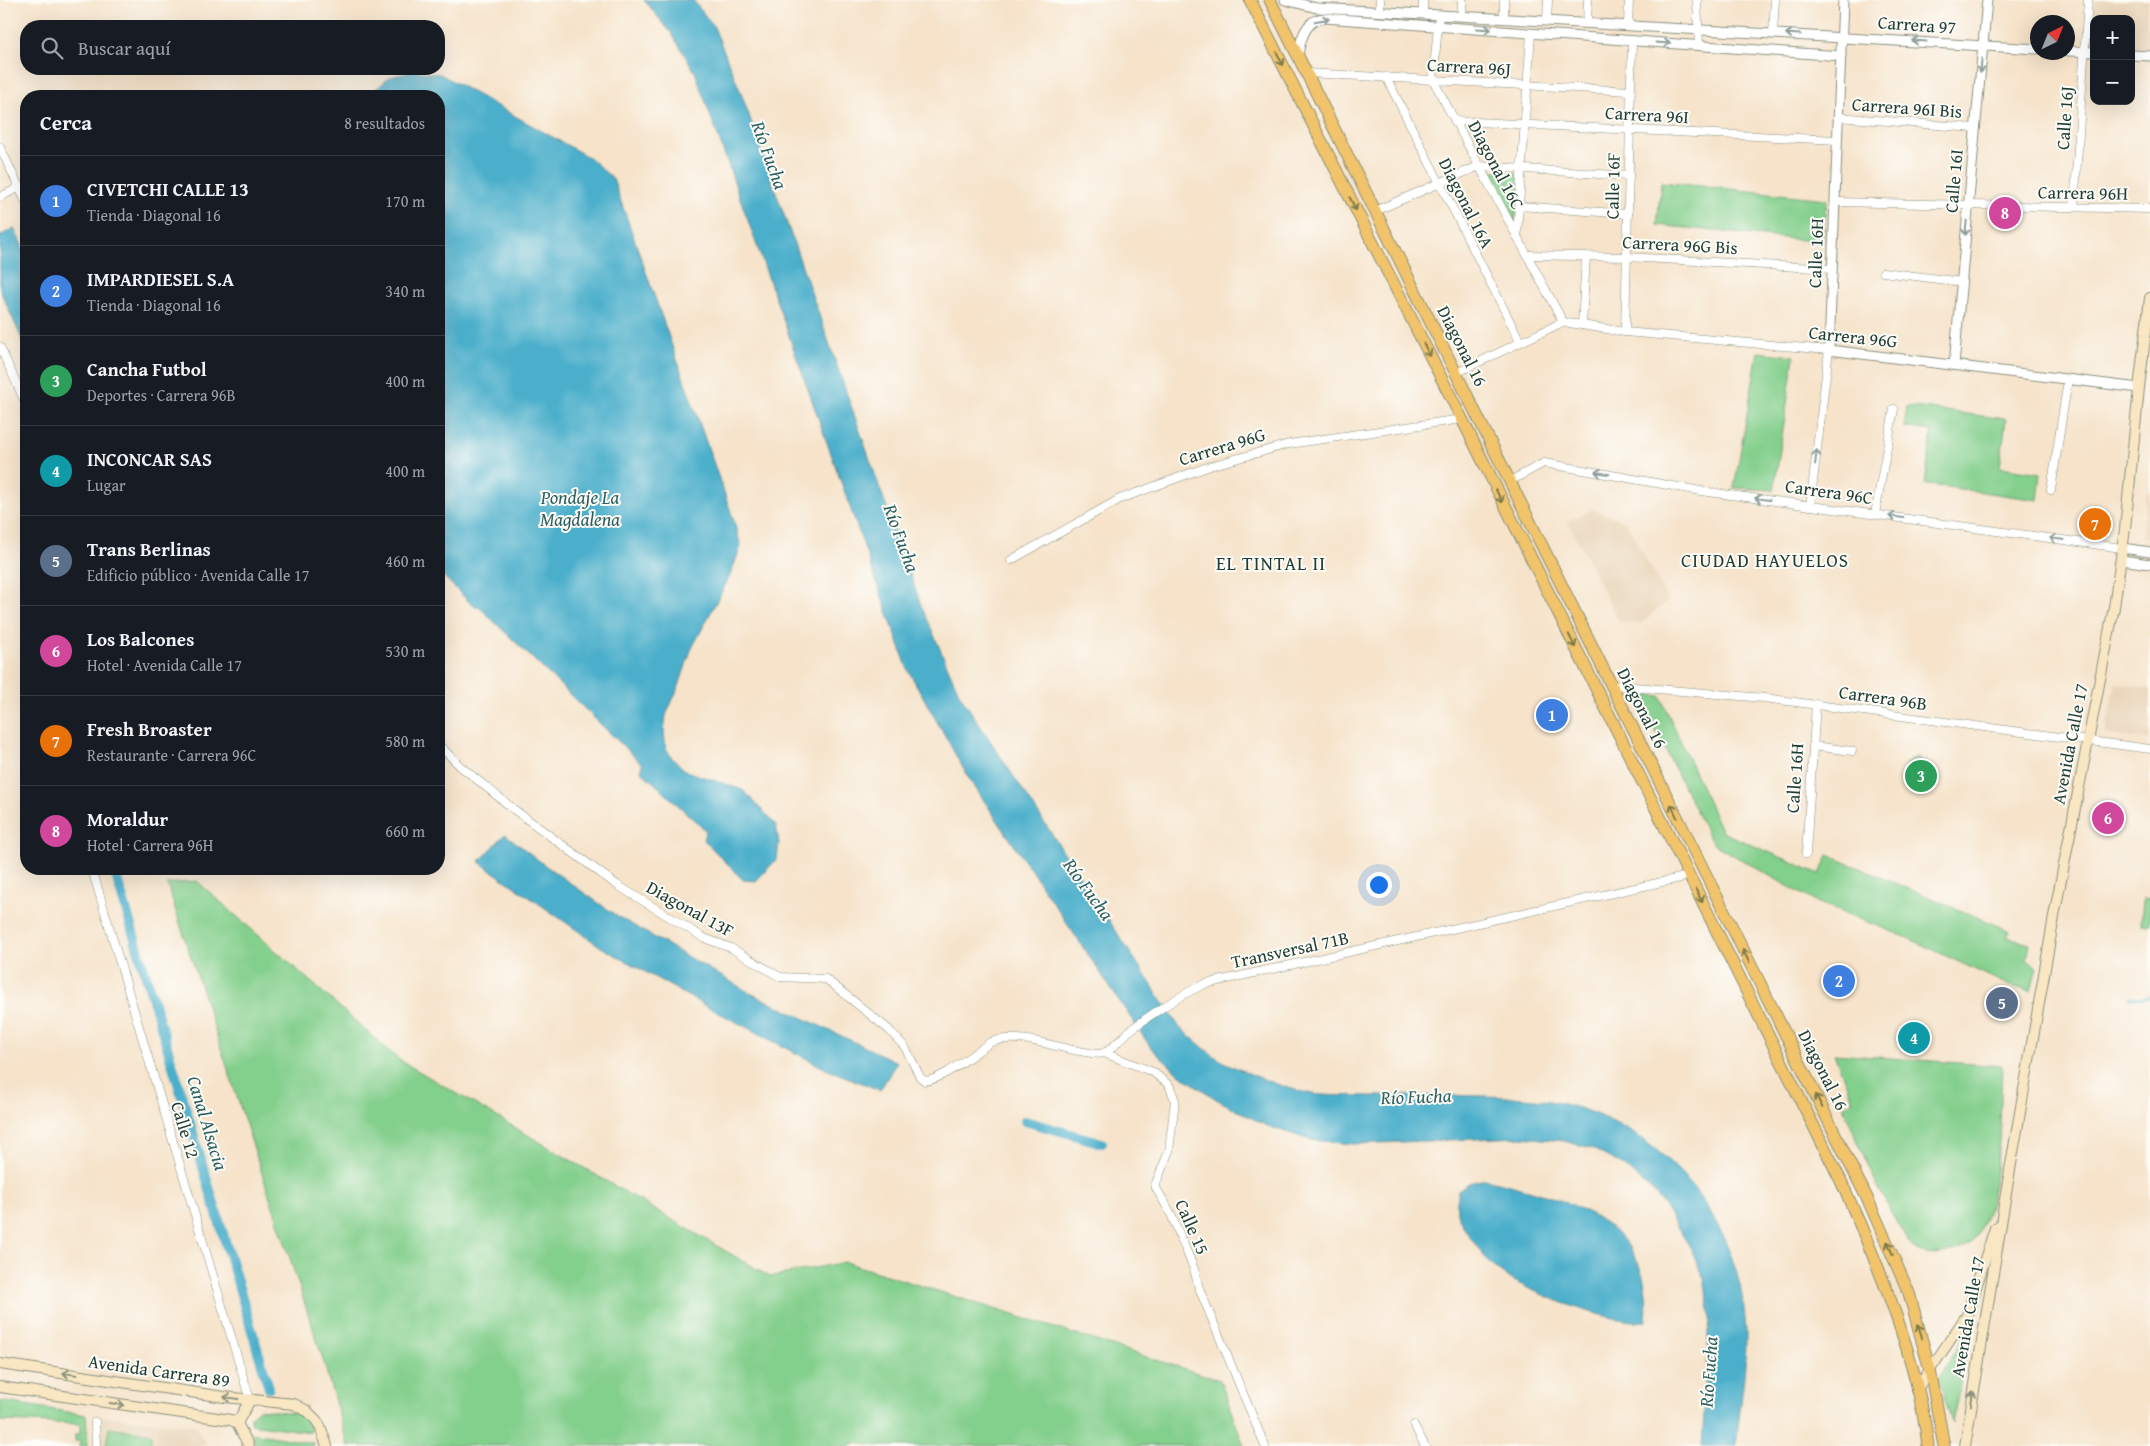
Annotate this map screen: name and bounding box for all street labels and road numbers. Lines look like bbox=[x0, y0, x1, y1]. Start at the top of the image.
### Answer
street label: Carrera 97 bbox=[1877, 8, 1957, 41]
street label: Carrera 96J bbox=[1426, 51, 1512, 82]
street label: Calle 16J bbox=[2049, 85, 2080, 151]
street label: Carrera 96I Bis bbox=[1851, 90, 1963, 125]
street label: Carrera 96I bbox=[1604, 99, 1690, 130]
street label: Diagonal 16C bbox=[1462, 115, 1531, 214]
street label: Calle 16I bbox=[1937, 148, 1970, 214]
street label: Calle 16F bbox=[1598, 152, 1627, 220]
street label: Diagonal 16A bbox=[1432, 153, 1501, 253]
street label: Carrera 96H bbox=[2038, 178, 2128, 207]
street label: Calle 16H bbox=[1801, 217, 1830, 288]
street label: Carrera 96G Bis bbox=[1622, 228, 1738, 261]
street label: Diagonal 16 bbox=[1431, 301, 1494, 391]
street label: Carrera 96G bbox=[1807, 318, 1899, 355]
street label: Carrera 96G bbox=[1175, 420, 1269, 472]
street label: Carrera 96C bbox=[1784, 472, 1875, 511]
street label: Diagonal 16 bbox=[1611, 663, 1674, 753]
street label: Carrera 96B bbox=[1837, 678, 1929, 717]
street label: Avenida Calle 17 bbox=[2045, 681, 2094, 807]
street label: Calle 16H bbox=[1779, 742, 1810, 814]
street label: Diagonal 13F bbox=[642, 873, 739, 944]
street label: Transversal 71B bbox=[1229, 924, 1351, 975]
street label: Diagonal 16 bbox=[1792, 1025, 1855, 1115]
street label: Calle 12 bbox=[164, 1098, 207, 1162]
street label: Calle 15 bbox=[1168, 1195, 1217, 1259]
street label: Avenida Calle 17 bbox=[1944, 1254, 1991, 1380]
street label: Avenida Carrera 89 bbox=[87, 1347, 232, 1394]

